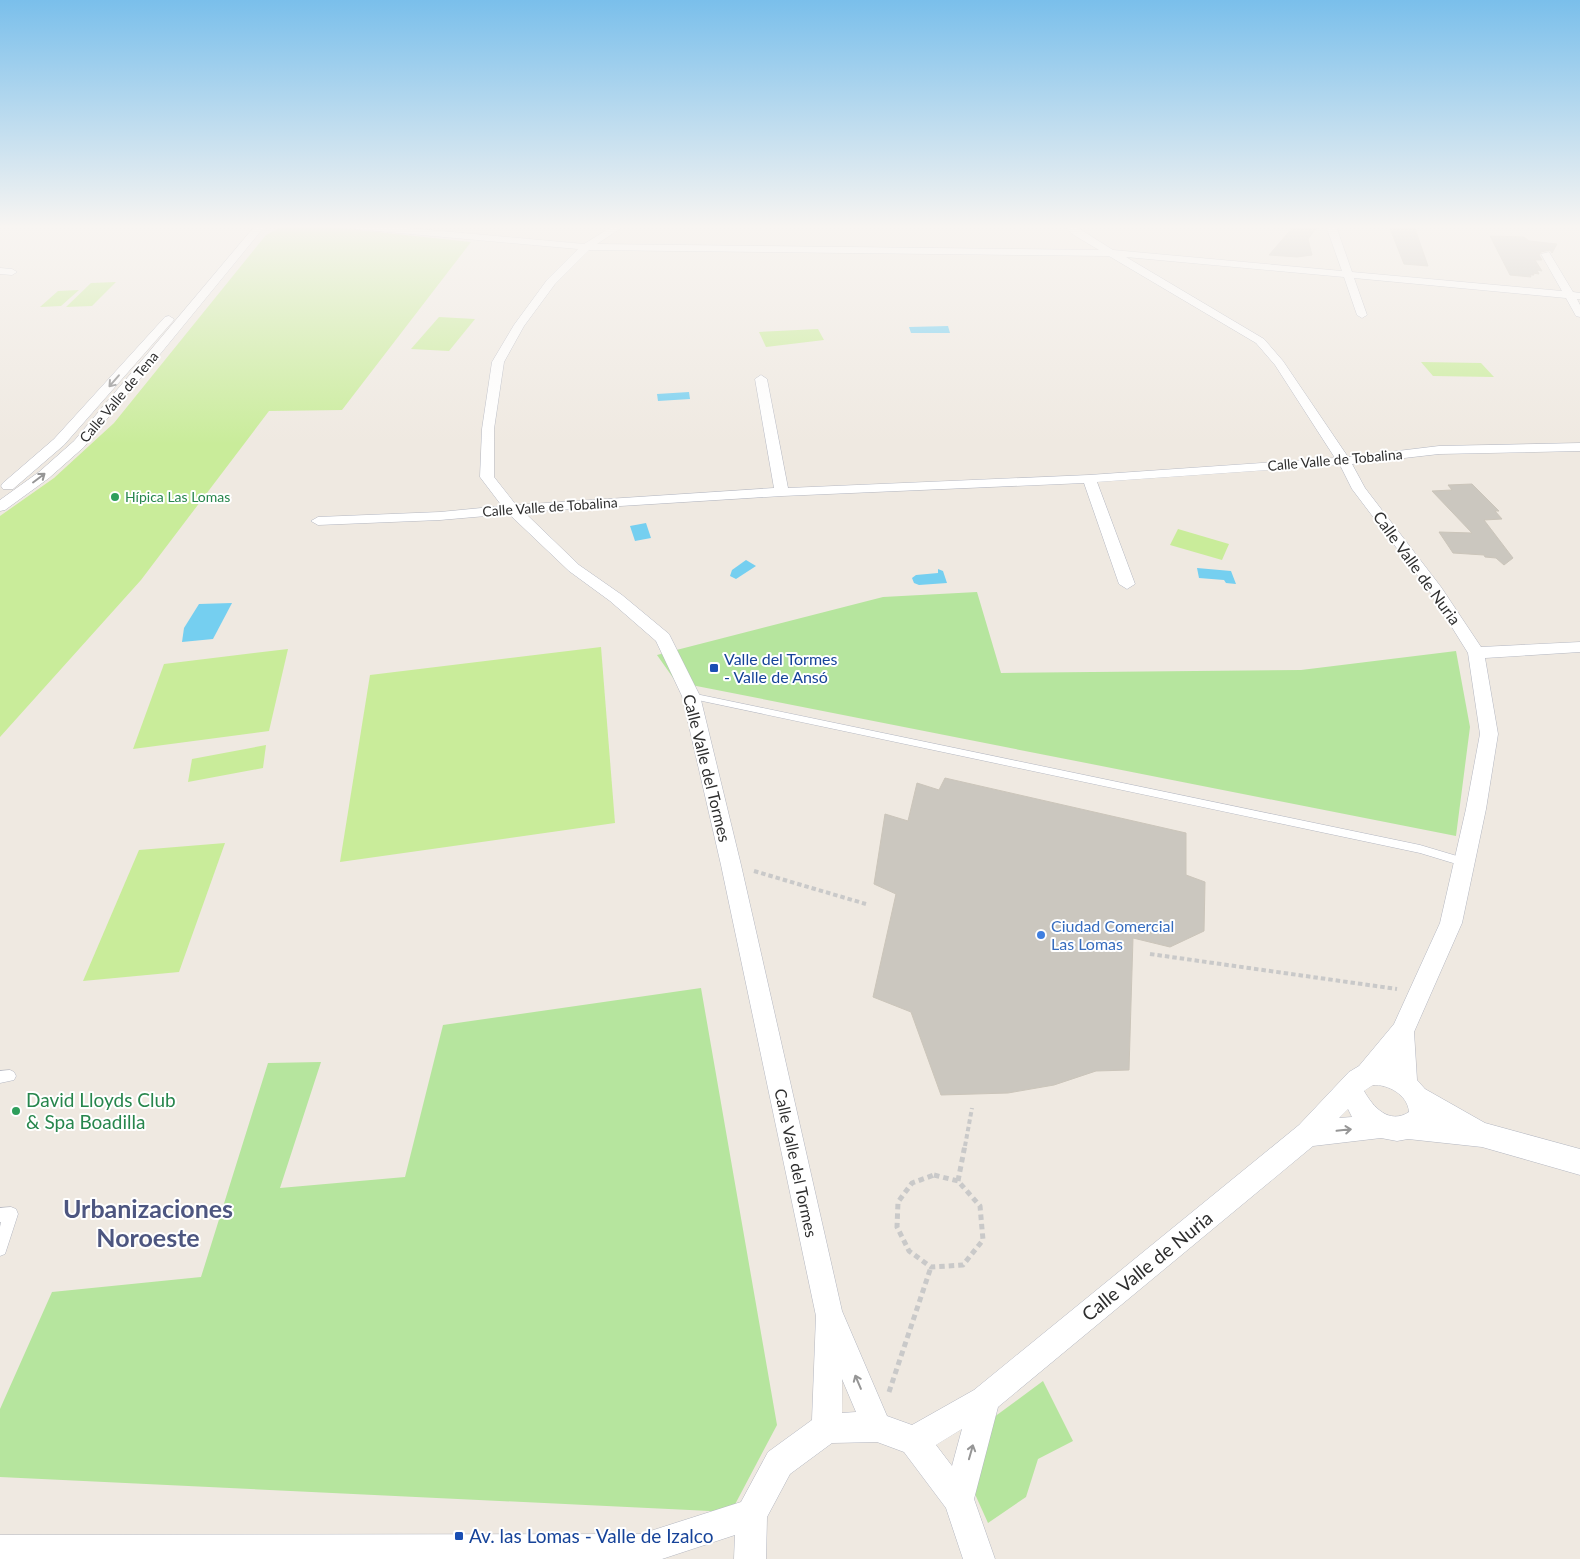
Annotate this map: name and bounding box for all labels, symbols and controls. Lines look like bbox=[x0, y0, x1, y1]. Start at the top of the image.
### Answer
street label: Calle Valle de Tena bbox=[76, 348, 162, 446]
one-way arrow bbox=[109, 374, 120, 387]
street label: Calle Valle de Tobalina bbox=[1267, 445, 1403, 474]
one-way arrow bbox=[32, 473, 46, 483]
place label: Hípica Las Lomas bbox=[125, 488, 230, 505]
marker: Hípica Las Lomas bbox=[109, 491, 121, 503]
street label: Calle Valle de Tobalina bbox=[482, 493, 618, 520]
street label: Calle Valle de Nuria bbox=[1370, 507, 1465, 628]
place label: Valle del Tormes - Valle de Ansó bbox=[724, 649, 838, 686]
marker: Valle del Tormes - Valle de Ansó bbox=[708, 662, 720, 674]
street label: Calle Valle del Tormes bbox=[680, 692, 735, 844]
place label: Ciudad Comercial Las Lomas bbox=[1051, 916, 1174, 953]
marker: Ciudad Comercial Las Lomas bbox=[1035, 929, 1047, 941]
street label: Calle Valle del Tormes bbox=[771, 1087, 822, 1239]
place label: David Lloyds Club & Spa Boadilla bbox=[26, 1088, 176, 1133]
marker: David Lloyds Club & Spa Boadilla bbox=[10, 1105, 22, 1117]
one-way arrow bbox=[1336, 1125, 1352, 1135]
district label: Urbanizaciones Noroeste bbox=[63, 1193, 233, 1252]
street label: Calle Valle de Nuria bbox=[1077, 1206, 1217, 1325]
one-way arrow bbox=[853, 1375, 862, 1390]
one-way arrow bbox=[967, 1444, 976, 1460]
place label: Av. las Lomas - Valle de Izalco bbox=[469, 1524, 713, 1547]
marker: Av. las Lomas - Valle de Izalco bbox=[453, 1530, 465, 1542]

